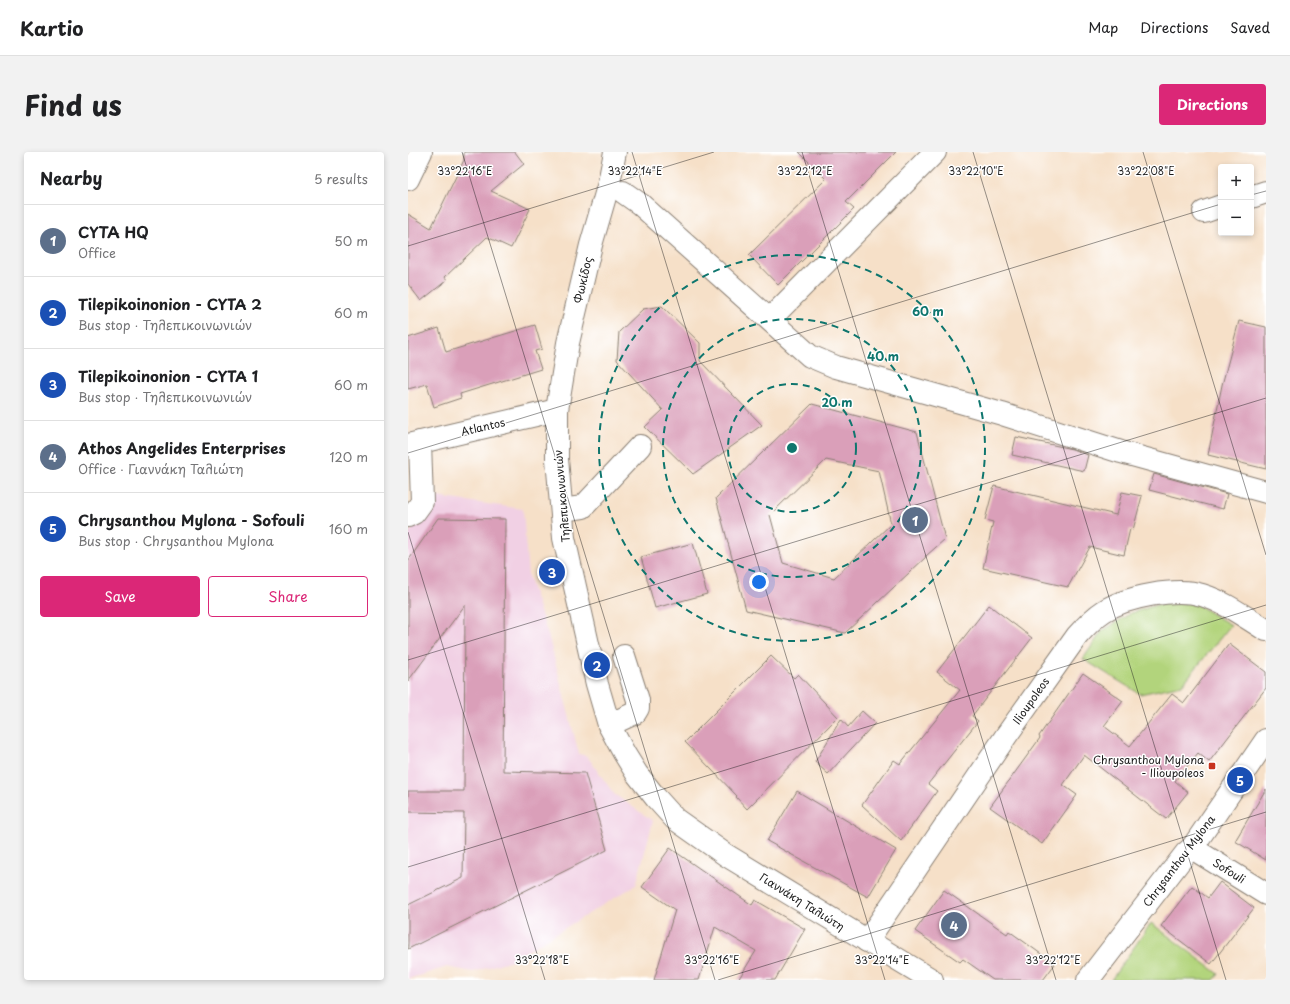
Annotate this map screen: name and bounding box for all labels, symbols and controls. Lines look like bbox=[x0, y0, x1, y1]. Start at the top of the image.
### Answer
text: Kartio bbox=[20, 14, 83, 42]
text: Map bbox=[1088, 17, 1118, 38]
text: Directions bbox=[1140, 17, 1208, 38]
text: Saved bbox=[1230, 17, 1270, 38]
text: Find us bbox=[24, 83, 122, 126]
button: Directions bbox=[1159, 84, 1266, 125]
text: 33°22'16"E bbox=[438, 163, 492, 178]
text: 33°22'14"E bbox=[608, 163, 662, 178]
text: 33°22'12"E bbox=[778, 163, 832, 178]
text: 33°22'10"E bbox=[948, 163, 1004, 178]
text: 33°22'08"E bbox=[1118, 163, 1174, 178]
map controls bbox=[1218, 164, 1254, 236]
button: + bbox=[1218, 164, 1254, 200]
text: Nearby bbox=[40, 165, 102, 191]
text: 5 results bbox=[314, 169, 368, 188]
button: − bbox=[1218, 200, 1254, 236]
text: CYTA HQ bbox=[78, 220, 149, 243]
text: 1 bbox=[50, 231, 56, 250]
text: 50 m bbox=[334, 231, 368, 250]
text: Office bbox=[78, 243, 116, 262]
street label: Φωκίδος bbox=[569, 254, 596, 305]
text: Tilepikoinonion - CYTA 2 bbox=[78, 292, 262, 315]
text: 60 m bbox=[912, 302, 944, 320]
text: 2 bbox=[48, 303, 58, 322]
text: 60 m bbox=[334, 303, 368, 322]
text: Bus stop · Τηλεπικοινωνιών bbox=[78, 315, 252, 334]
text: 40 m bbox=[867, 347, 899, 365]
text: Tilepikoinonion - CYTA 1 bbox=[78, 364, 258, 387]
text: 3 bbox=[49, 375, 57, 394]
text: 60 m bbox=[334, 375, 368, 394]
text: Bus stop · Τηλεπικοινωνιών bbox=[78, 387, 252, 406]
text: 20 m bbox=[821, 393, 853, 411]
street label: Atlantos bbox=[459, 413, 507, 440]
text: Athos Angelides Enterprises bbox=[78, 436, 286, 459]
centre of rings bbox=[785, 441, 799, 455]
text: 4 bbox=[49, 447, 57, 466]
text: 120 m bbox=[329, 447, 368, 466]
street label: Τηλεπικοινωνιών bbox=[549, 449, 574, 543]
text: Office · Γιαννάκη Ταλιώτη bbox=[78, 459, 244, 478]
pin: 1 bbox=[902, 505, 928, 535]
text: Chrysanthou Mylona - Sofouli bbox=[78, 508, 305, 531]
text: 5 bbox=[49, 519, 57, 538]
text: 160 m bbox=[329, 519, 368, 538]
text: Bus stop · Chrysanthou Mylona bbox=[78, 531, 274, 550]
pin: 3 bbox=[539, 557, 565, 587]
your location bbox=[749, 572, 769, 592]
button: Save bbox=[40, 576, 200, 617]
button: Share bbox=[208, 576, 368, 617]
pin: 2 bbox=[584, 650, 610, 680]
street label: Ilioupoleos bbox=[1008, 674, 1053, 728]
place label: Chrysanthou Mylona - Ilioupoleos bbox=[1093, 751, 1205, 781]
marker: Chrysanthou Mylona - Ilioupoleos bbox=[1207, 761, 1217, 771]
pin: 5 bbox=[1227, 765, 1253, 795]
street label: Chrysanthou Mylona bbox=[1138, 810, 1219, 910]
street label: Sofouli bbox=[1210, 854, 1249, 887]
street label: Γιαννάκη Ταλιώτη bbox=[756, 868, 848, 935]
pin: 4 bbox=[941, 910, 967, 940]
text: 33°22'18"E bbox=[515, 952, 569, 967]
text: 33°22'16"E bbox=[685, 952, 739, 967]
text: 33°22'14"E bbox=[855, 952, 909, 967]
text: 33°22'12"E bbox=[1026, 952, 1080, 967]

